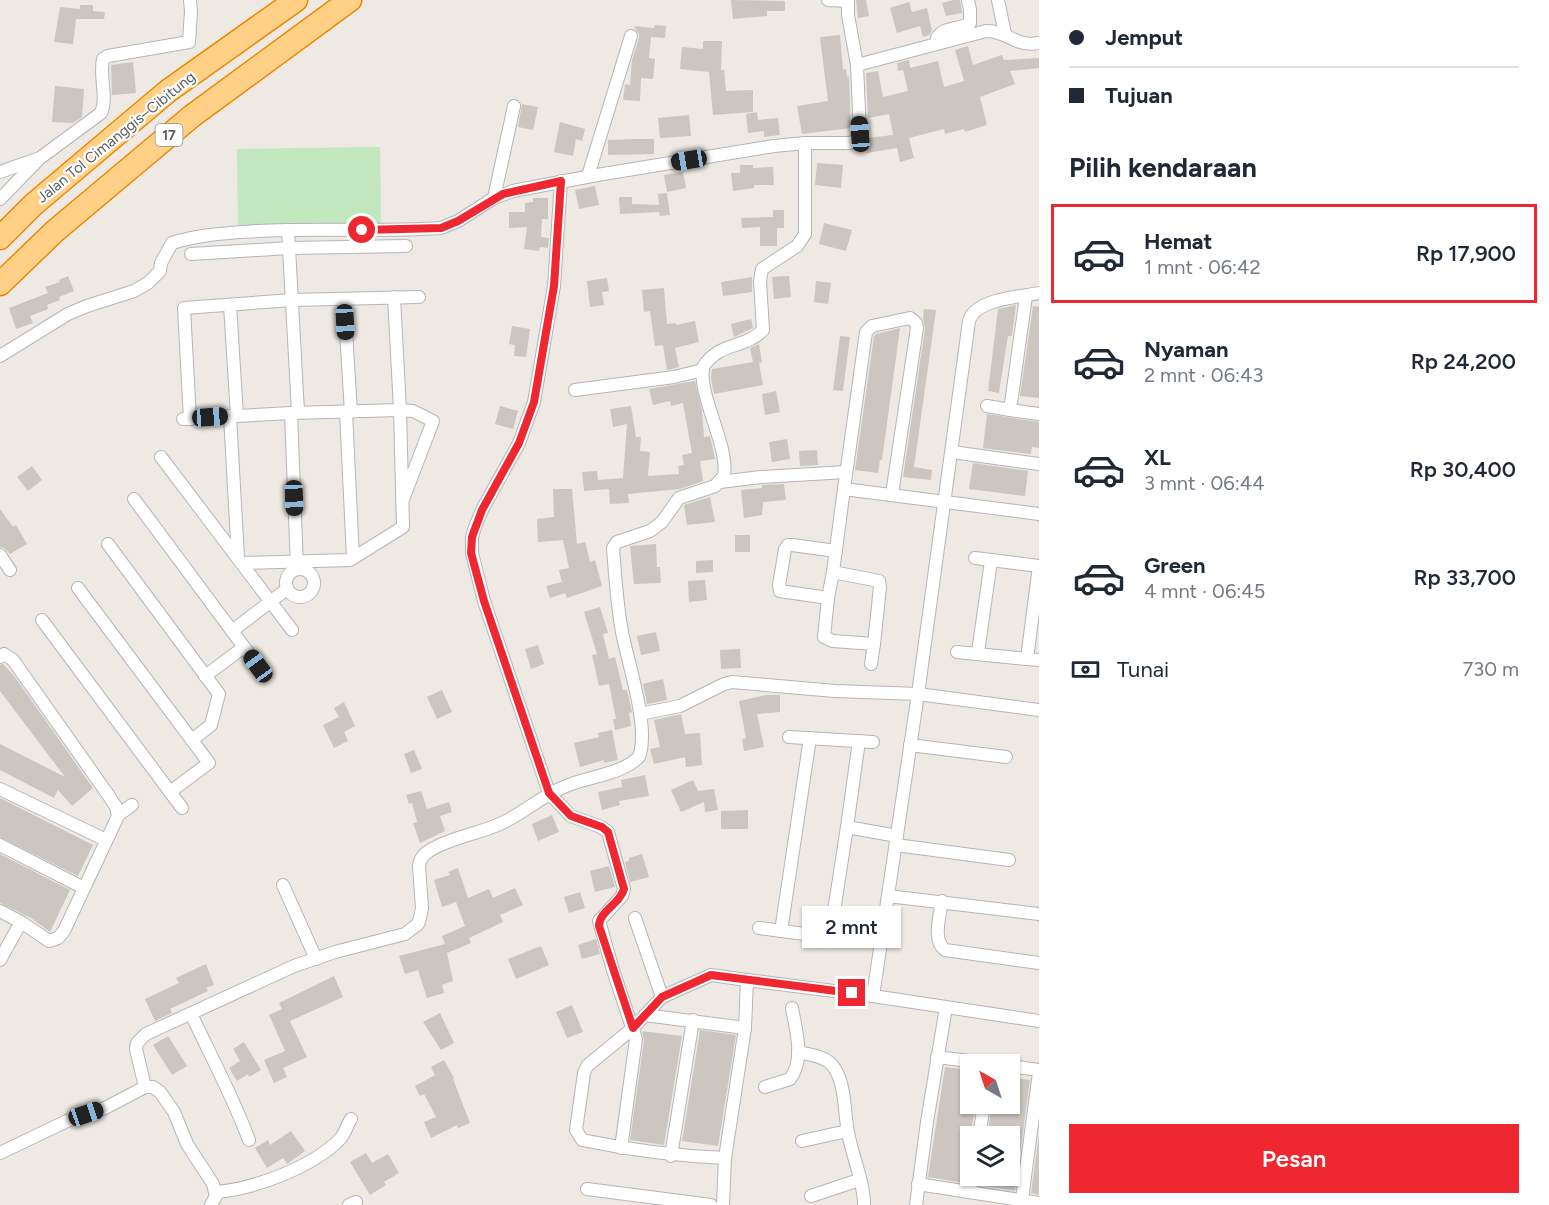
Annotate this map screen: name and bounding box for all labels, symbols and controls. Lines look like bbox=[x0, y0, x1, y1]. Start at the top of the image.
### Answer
text: Jemput bbox=[1105, 24, 1183, 51]
street label: Jalan Tol Cimanggis–Cibitung bbox=[33, 67, 199, 207]
text: Tujuan bbox=[1105, 82, 1173, 109]
car bbox=[850, 115, 870, 153]
road number: 17 bbox=[156, 124, 182, 146]
car bbox=[670, 148, 708, 172]
text: Pilih kendaraan bbox=[1069, 151, 1257, 184]
route start bbox=[348, 216, 375, 243]
icon: car bbox=[1072, 227, 1126, 281]
text: Hemat bbox=[1144, 228, 1212, 255]
text: Rp 17,900 bbox=[1416, 240, 1516, 267]
text: 1 mnt · 06:42 bbox=[1144, 255, 1261, 279]
car bbox=[335, 304, 355, 340]
icon: car bbox=[1072, 335, 1126, 389]
text: Nyaman bbox=[1144, 336, 1228, 363]
text: Rp 24,200 bbox=[1411, 348, 1516, 375]
text: 2 mnt · 06:43 bbox=[1144, 363, 1263, 387]
car bbox=[191, 407, 229, 427]
icon: car bbox=[1072, 443, 1126, 497]
text: XL bbox=[1144, 444, 1171, 471]
text: Rp 30,400 bbox=[1410, 456, 1516, 483]
text: 3 mnt · 06:44 bbox=[1144, 471, 1265, 495]
car bbox=[284, 480, 304, 516]
icon: car bbox=[1072, 551, 1126, 605]
text: Green bbox=[1144, 552, 1206, 579]
text: Rp 33,700 bbox=[1413, 564, 1516, 591]
text: 4 mnt · 06:45 bbox=[1144, 579, 1265, 603]
car bbox=[240, 646, 276, 686]
icon: cash bbox=[1069, 653, 1102, 686]
text: Tunai bbox=[1117, 656, 1169, 683]
text: 730 m bbox=[1463, 657, 1519, 681]
callout: 2 mnt bbox=[802, 906, 902, 948]
text: 2 mnt bbox=[825, 915, 878, 939]
route end bbox=[838, 979, 865, 1006]
north arrow bbox=[960, 1054, 1020, 1114]
map controls bbox=[960, 1054, 1020, 1186]
car bbox=[66, 1100, 106, 1128]
button: Pesan bbox=[1069, 1124, 1519, 1193]
button: layers bbox=[960, 1126, 1020, 1186]

